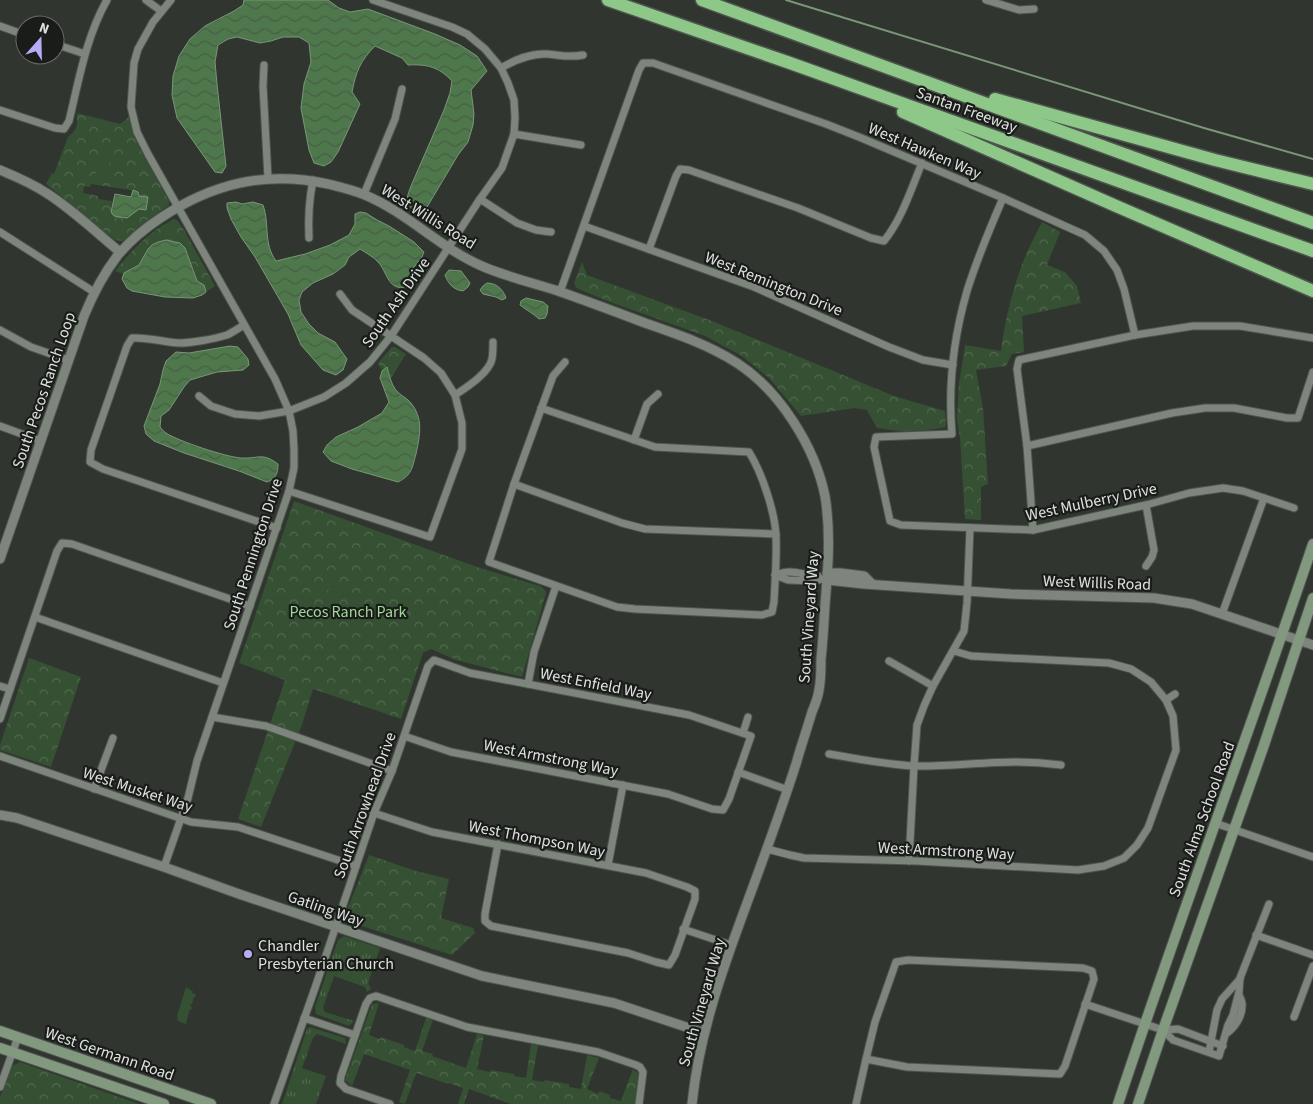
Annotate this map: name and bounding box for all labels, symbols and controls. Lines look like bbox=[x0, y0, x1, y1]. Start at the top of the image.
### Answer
north arrow bbox=[15, 15, 65, 65]
text: N bbox=[36, 18, 52, 40]
street label: Santan Freeway bbox=[913, 81, 1021, 139]
street label: West Hawken Way bbox=[865, 117, 985, 185]
street label: West Willis Road bbox=[377, 179, 480, 255]
street label: West Remington Drive bbox=[701, 246, 846, 322]
street label: South Ash Drive bbox=[357, 253, 435, 352]
street label: South Pecos Ranch Loop bbox=[7, 309, 81, 472]
street label: South Pennington Drive bbox=[218, 475, 288, 633]
street label: West Mulberry Drive bbox=[1024, 477, 1159, 527]
street label: South Vineyard Way bbox=[793, 550, 825, 684]
street label: West Willis Road bbox=[1042, 570, 1151, 596]
park label: Pecos Ranch Park bbox=[289, 601, 407, 623]
street label: West Enfield Way bbox=[538, 662, 654, 706]
street label: South Arrowhead Drive bbox=[328, 729, 402, 882]
street label: West Armstrong Way bbox=[482, 734, 621, 782]
street label: South Alma School Road bbox=[1164, 739, 1240, 900]
street label: West Musket Way bbox=[80, 762, 196, 818]
street label: West Thompson Way bbox=[467, 815, 608, 863]
street label: West Armstrong Way bbox=[877, 836, 1015, 866]
street label: Gatling Way bbox=[285, 886, 367, 932]
place label: Chandler Presbyterian Church bbox=[258, 935, 394, 975]
street label: South Vineyard Way bbox=[673, 935, 731, 1069]
marker: Chandler Presbyterian Church bbox=[242, 948, 254, 960]
street label: West Germann Road bbox=[42, 1022, 177, 1086]

